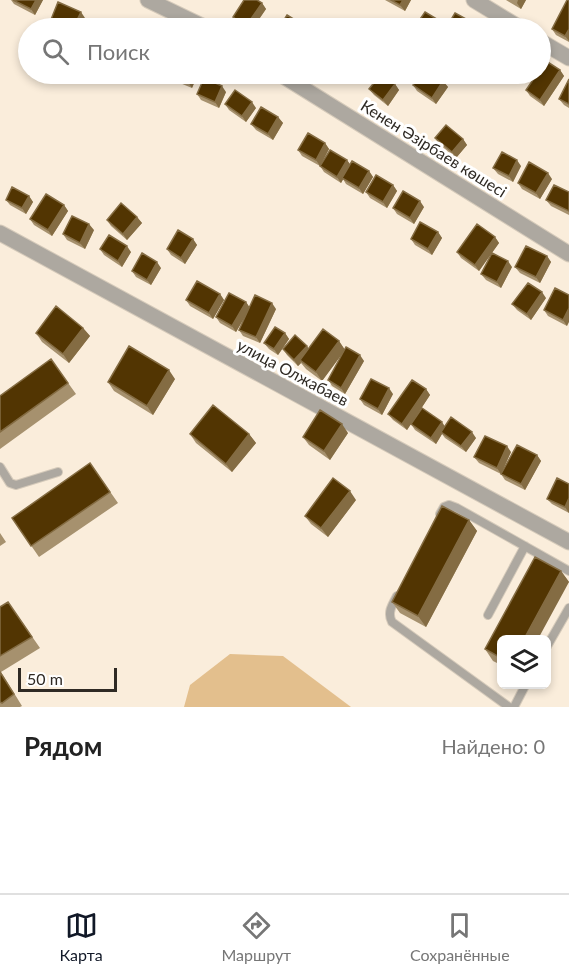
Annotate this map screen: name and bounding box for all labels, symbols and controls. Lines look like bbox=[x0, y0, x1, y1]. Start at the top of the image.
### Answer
search box bbox=[18, 18, 551, 84]
icon: search bbox=[39, 35, 72, 68]
text: Поиск bbox=[87, 38, 150, 65]
street label: Кенен Әзірбаев көшесі bbox=[358, 95, 510, 201]
street label: улица Олжабаев bbox=[234, 335, 352, 409]
map controls bbox=[497, 635, 551, 689]
button: layers bbox=[497, 635, 551, 689]
scale bar bbox=[18, 665, 117, 692]
text: 50 m bbox=[27, 669, 63, 688]
text: Рядом bbox=[24, 730, 102, 762]
text: Найдено: 0 bbox=[442, 734, 545, 758]
tab: Карта bbox=[59, 909, 103, 964]
tab: Маршрут bbox=[221, 909, 291, 964]
tab: Сохранённые bbox=[410, 909, 510, 964]

